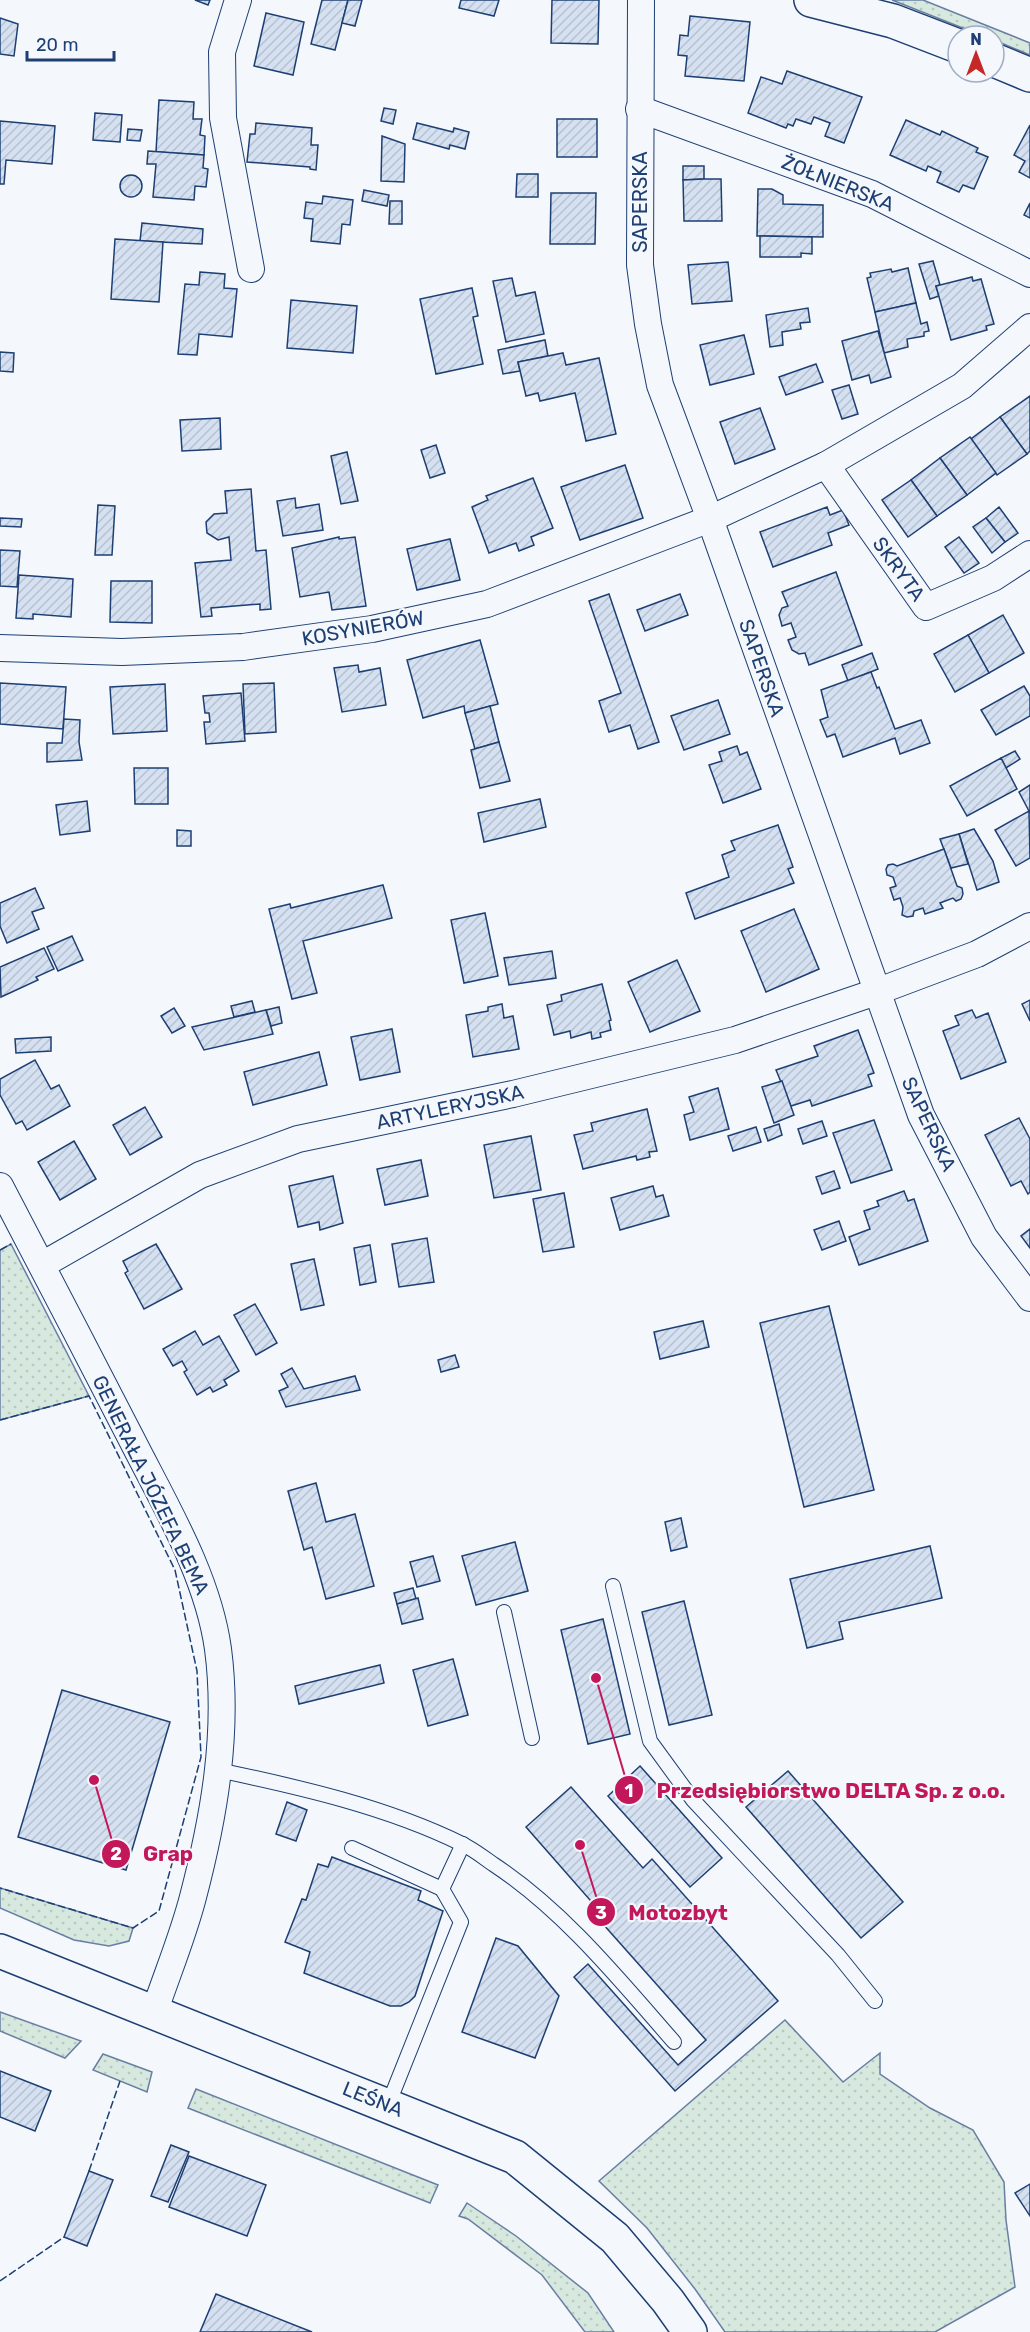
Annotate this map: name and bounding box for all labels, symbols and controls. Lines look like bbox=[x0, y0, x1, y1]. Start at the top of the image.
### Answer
scale bar bbox=[27, 24, 114, 62]
north arrow bbox=[946, 24, 1006, 84]
text: N bbox=[970, 30, 982, 49]
text: 20 m bbox=[36, 34, 78, 56]
street label: ŻOŁNIERSKA bbox=[778, 150, 898, 216]
street label: SAPERSKA bbox=[628, 151, 652, 253]
street label: SKRYTA bbox=[868, 532, 930, 606]
street label: KOSYNIERÓW bbox=[300, 605, 426, 651]
street label: SAPERSKA bbox=[734, 616, 790, 720]
street label: SAPERSKA bbox=[897, 1073, 961, 1175]
street label: ARTYLERYJSKA bbox=[374, 1080, 526, 1134]
street label: GENERAŁA JÓZEFA BEMA bbox=[87, 1371, 215, 1599]
callout: Przedsiębiorstwo DELTA Sp. z o.o. bbox=[614, 1771, 1017, 1810]
text: Przedsiębiorstwo DELTA Sp. z o.o. bbox=[656, 1778, 1006, 1803]
text: 1 bbox=[625, 1780, 633, 1802]
callout: Grap bbox=[101, 1835, 205, 1874]
text: Grap bbox=[143, 1841, 193, 1866]
text: 2 bbox=[110, 1843, 122, 1865]
callout: Motozbyt bbox=[586, 1893, 740, 1932]
text: Motozbyt bbox=[628, 1900, 728, 1925]
text: 3 bbox=[595, 1902, 607, 1924]
street label: LEŚNA bbox=[339, 2076, 407, 2122]

